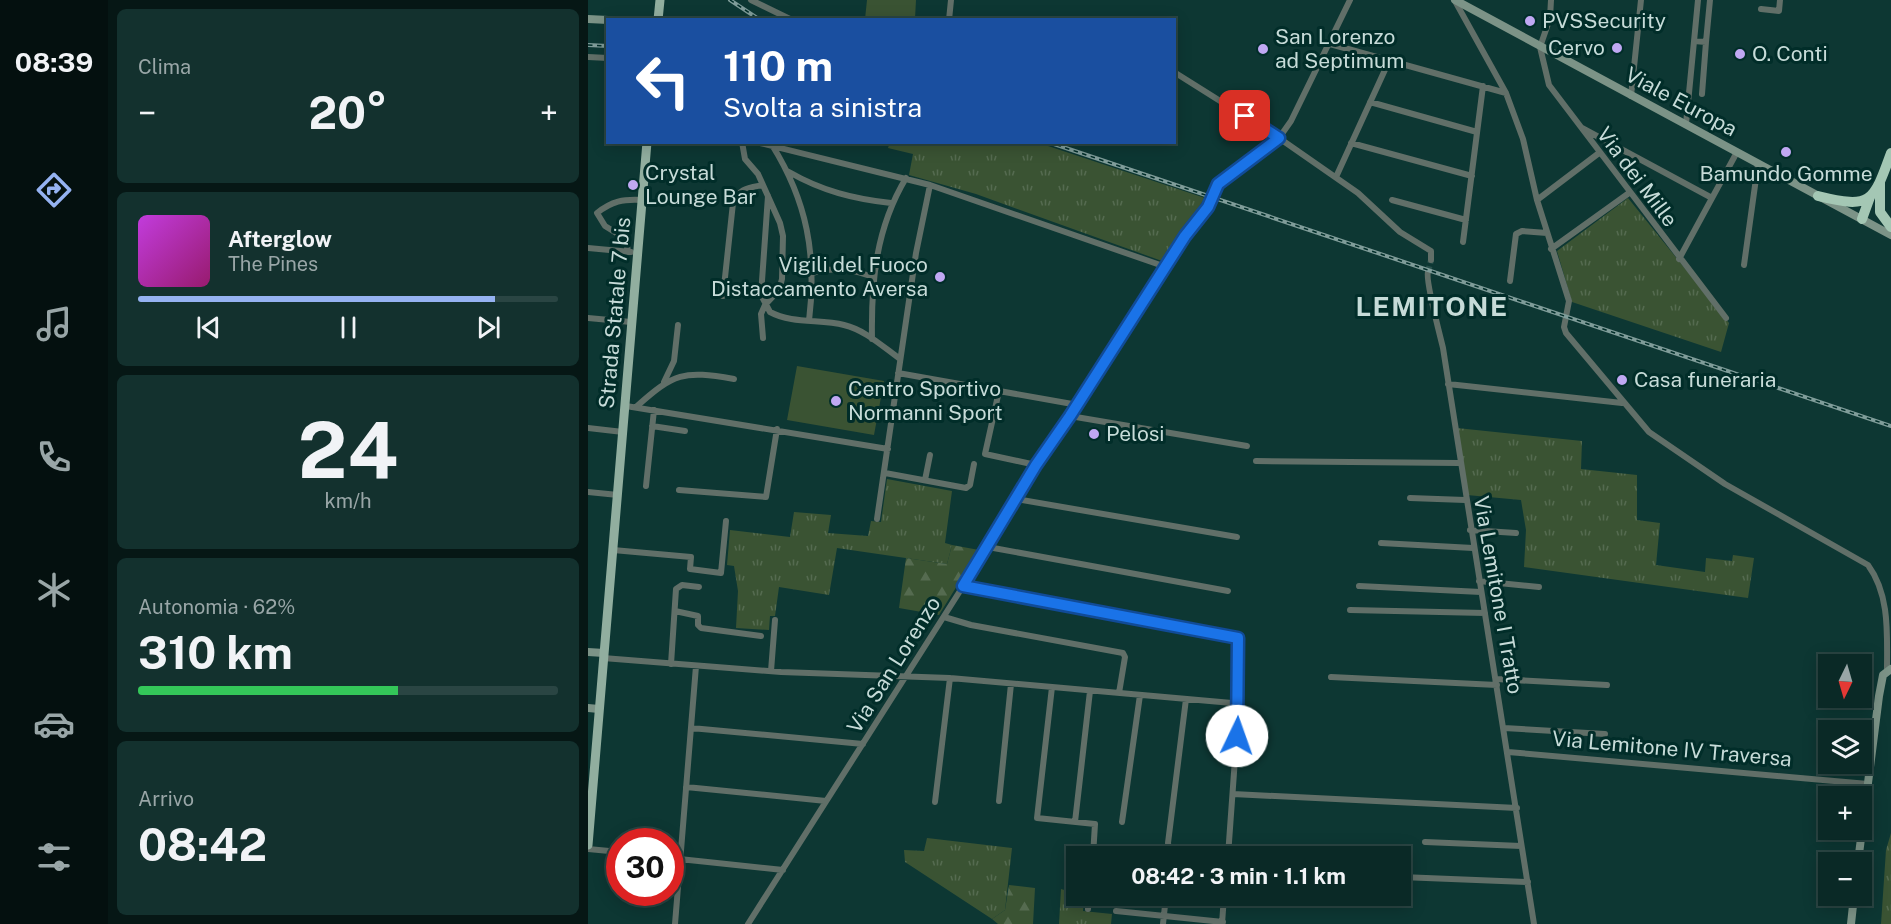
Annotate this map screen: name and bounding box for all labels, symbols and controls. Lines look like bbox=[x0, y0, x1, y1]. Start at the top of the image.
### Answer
place label: PVSSecurity bbox=[1542, 8, 1666, 33]
marker: PVSSecurity bbox=[1523, 14, 1537, 28]
place label: San Lorenzo ad Septimum bbox=[1275, 24, 1404, 73]
place label: Cervo bbox=[1548, 35, 1605, 60]
text: 110 m bbox=[723, 41, 833, 90]
marker: Cervo bbox=[1610, 41, 1624, 55]
place label: O. Conti bbox=[1752, 41, 1828, 66]
icon: left bbox=[624, 42, 702, 120]
marker: San Lorenzo ad Septimum bbox=[1256, 42, 1270, 56]
text: 08:39 bbox=[15, 46, 93, 78]
marker: O. Conti bbox=[1733, 47, 1747, 61]
text: Clima bbox=[138, 55, 191, 79]
street label: Viale Europa bbox=[1621, 62, 1741, 141]
text: 20° bbox=[309, 86, 387, 139]
pin bbox=[1219, 90, 1270, 141]
text: Svolta a sinistra bbox=[723, 91, 922, 123]
text: − bbox=[138, 94, 156, 132]
text: + bbox=[540, 94, 558, 132]
icon: arrive bbox=[1228, 99, 1261, 132]
street label: Via dei Mille bbox=[1592, 122, 1683, 231]
marker: Bamundo Gomme bbox=[1779, 145, 1793, 159]
place label: Crystal Lounge Bar bbox=[645, 160, 757, 209]
place label: Bamundo Gomme bbox=[1699, 161, 1873, 186]
icon: directions bbox=[33, 169, 75, 211]
marker: Crystal Lounge Bar bbox=[626, 178, 640, 192]
street label: Strada Statale 7 bis bbox=[594, 216, 635, 410]
text: Afterglow bbox=[228, 226, 332, 252]
text: The Pines bbox=[228, 252, 318, 276]
place label: Vigili del Fuoco Distaccamento Aversa bbox=[711, 252, 928, 301]
marker: Vigili del Fuoco Distaccamento Aversa bbox=[933, 270, 947, 284]
district label: LEMITONE bbox=[1355, 290, 1509, 322]
icon: music bbox=[33, 303, 75, 345]
icon: previous bbox=[192, 311, 225, 344]
icon: pause bbox=[332, 311, 365, 344]
icon: next bbox=[472, 311, 505, 344]
place label: Casa funeraria bbox=[1634, 367, 1776, 392]
marker: Casa funeraria bbox=[1615, 373, 1629, 387]
place label: Centro Sportivo Normanni Sport bbox=[848, 376, 1003, 425]
marker: Centro Sportivo Normanni Sport bbox=[829, 394, 843, 408]
text: 24 bbox=[298, 404, 398, 496]
place label: Pelosi bbox=[1106, 421, 1165, 446]
marker: Pelosi bbox=[1087, 427, 1101, 441]
icon: phone bbox=[33, 436, 75, 478]
text: km/h bbox=[324, 489, 372, 513]
street label: Via Lemitone I Tratto bbox=[1469, 494, 1528, 696]
icon: climate bbox=[33, 569, 75, 611]
street label: Via San Lorenzo bbox=[842, 592, 946, 738]
text: Autonomia · 62% bbox=[138, 595, 295, 619]
text: 310 km bbox=[138, 626, 293, 679]
north arrow bbox=[1818, 654, 1872, 708]
map controls bbox=[1818, 654, 1872, 906]
icon: car bbox=[33, 703, 75, 745]
position arrow bbox=[1205, 704, 1269, 768]
button: layers bbox=[1818, 720, 1872, 774]
street label: Via Lemitone IV Traversa bbox=[1551, 726, 1793, 771]
button: + bbox=[1818, 786, 1872, 840]
text: Arrivo bbox=[138, 787, 194, 811]
text: 08:42 bbox=[138, 818, 267, 871]
speed limit sign: 30 bbox=[606, 828, 684, 906]
icon: filters bbox=[33, 836, 75, 878]
button: − bbox=[1818, 852, 1872, 906]
text: 08:42 · 3 min · 1.1 km bbox=[1131, 863, 1346, 889]

